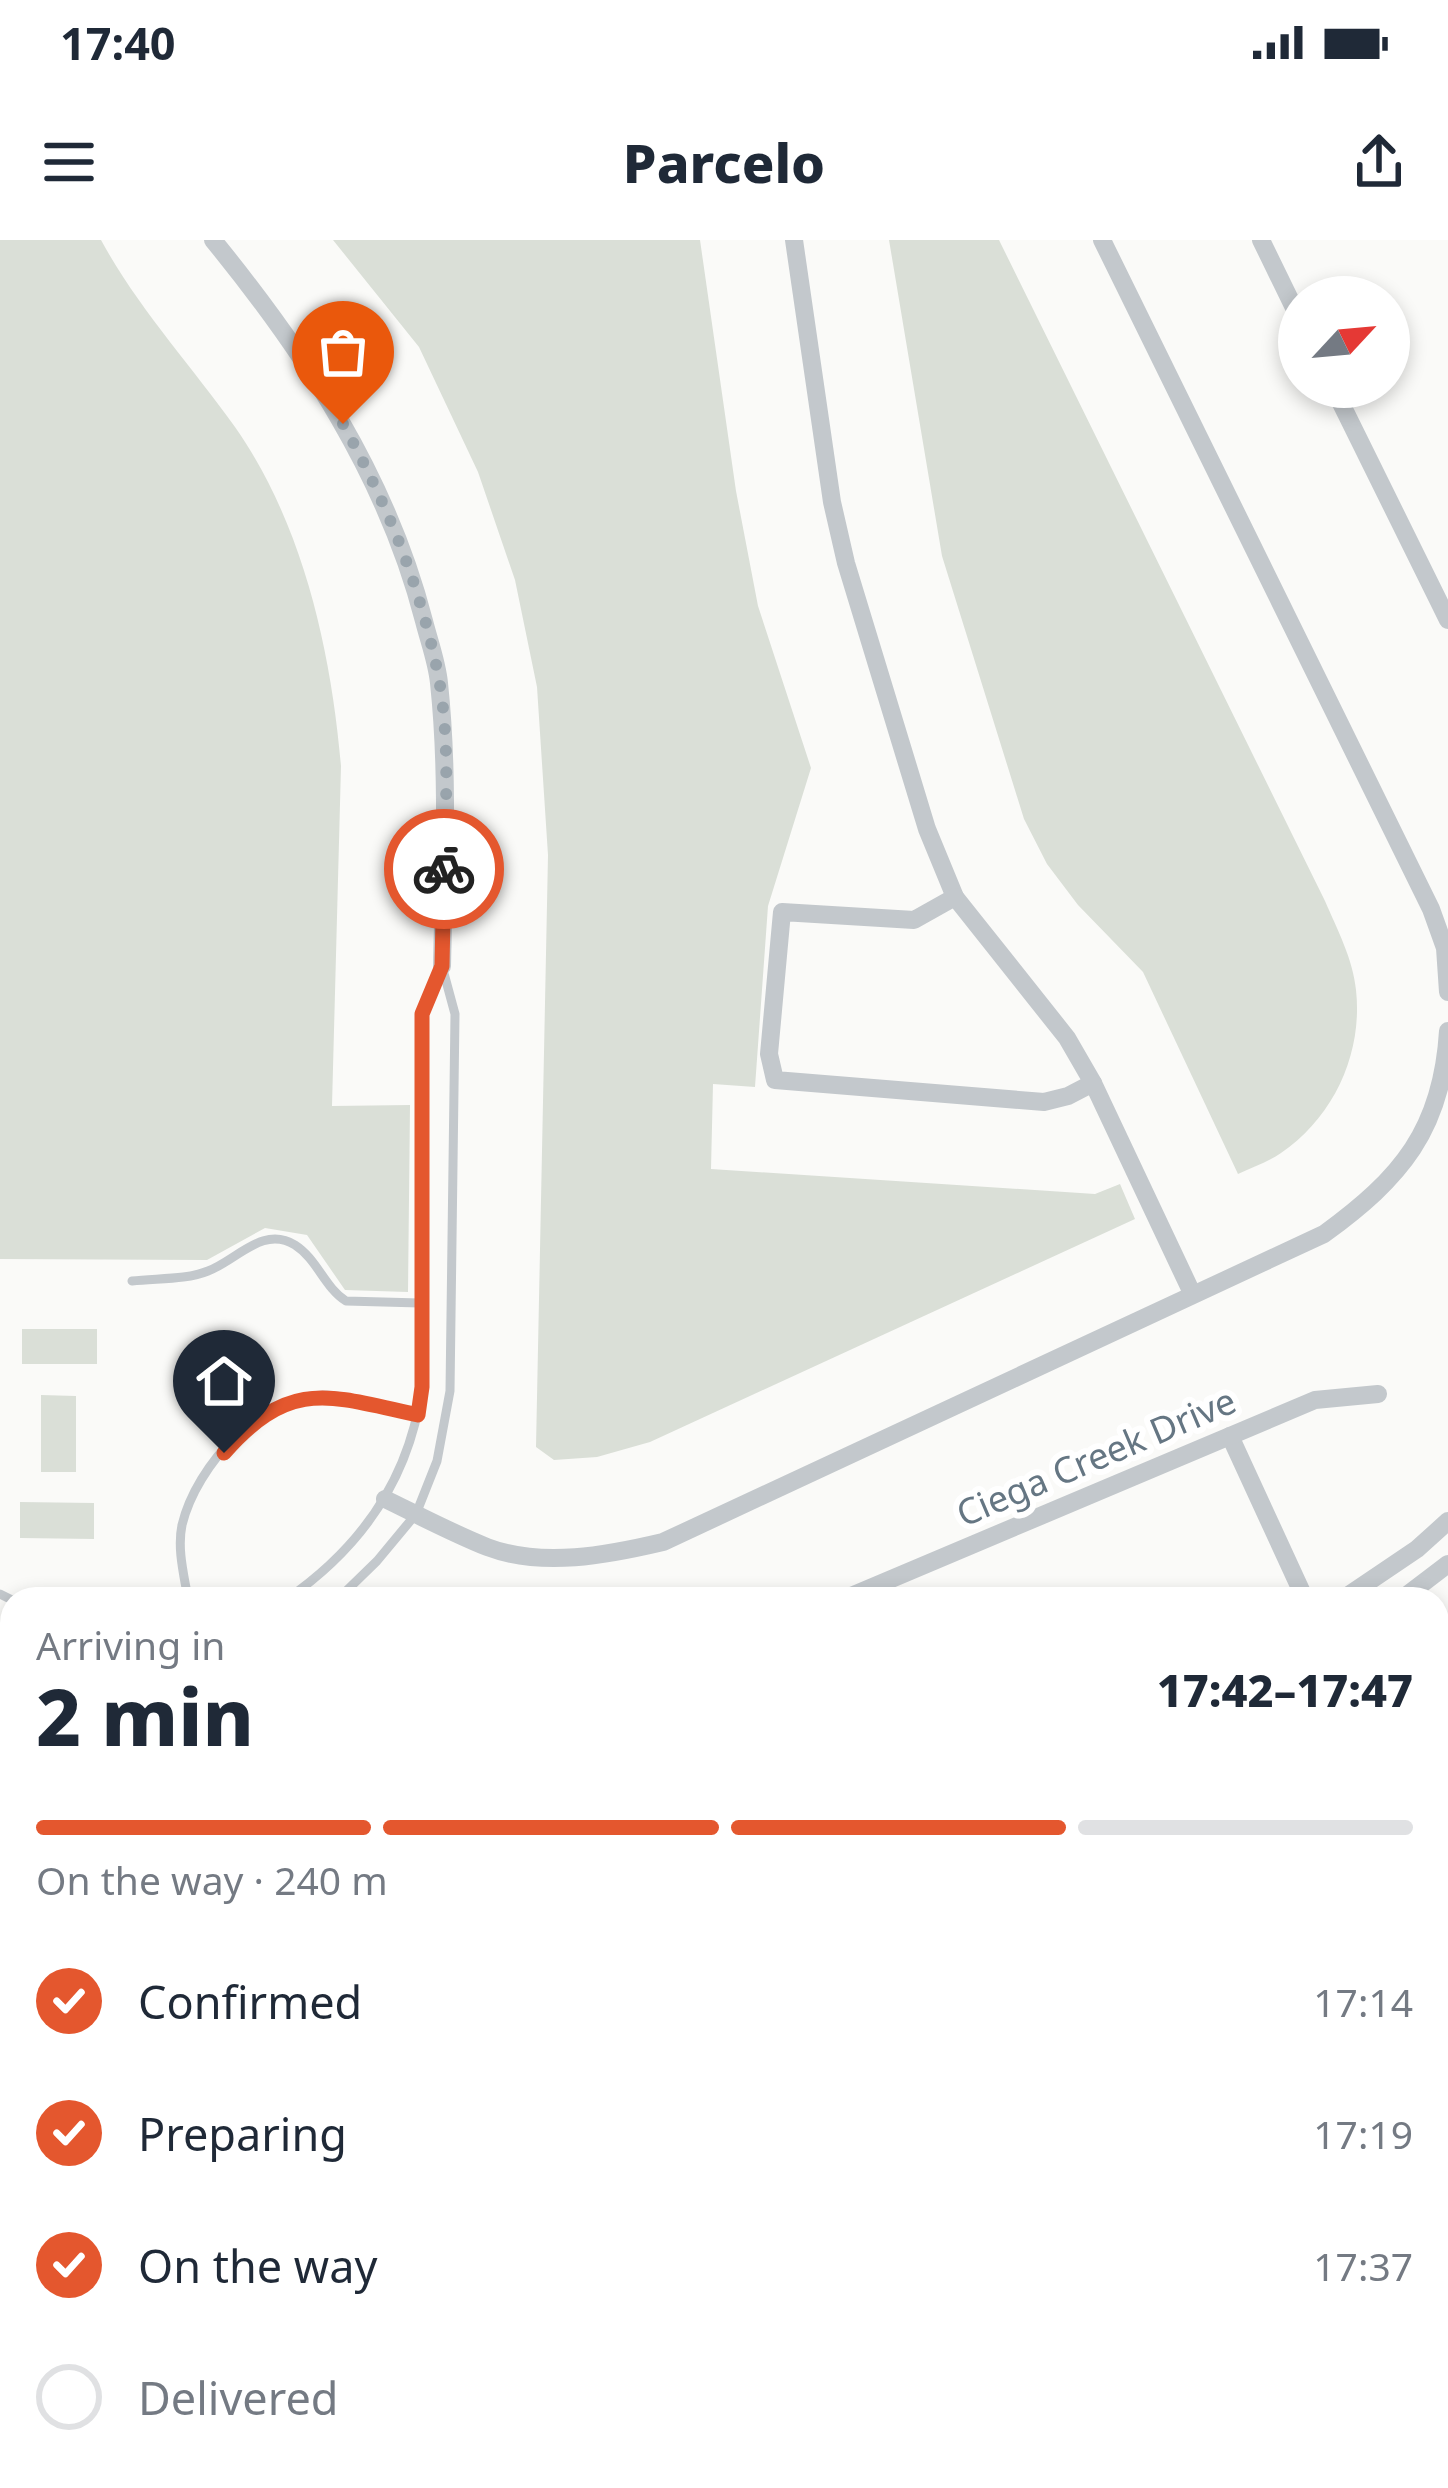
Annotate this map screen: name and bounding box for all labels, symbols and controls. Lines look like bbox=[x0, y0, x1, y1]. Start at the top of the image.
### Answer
text: 17:40 bbox=[60, 12, 176, 73]
text: Parcelo bbox=[623, 125, 825, 199]
icon: menu bbox=[36, 129, 102, 195]
icon: share bbox=[1346, 129, 1412, 195]
north arrow bbox=[1278, 276, 1410, 408]
map controls bbox=[1278, 276, 1410, 408]
pin bbox=[292, 301, 394, 424]
icon: bag bbox=[310, 319, 376, 385]
courier bbox=[384, 809, 504, 929]
icon: bike bbox=[411, 836, 477, 902]
pin bbox=[173, 1330, 275, 1453]
icon: home bbox=[191, 1348, 257, 1414]
street label: Ciega Creek Drive bbox=[949, 1376, 1243, 1538]
text: Arriving in bbox=[36, 1618, 225, 1671]
text: 17:42–17:47 bbox=[1157, 1659, 1413, 1720]
text: 2 min bbox=[36, 1663, 254, 1769]
text: On the way · 240 m bbox=[36, 1853, 388, 1906]
icon: check bbox=[36, 1968, 102, 2034]
text: Confirmed bbox=[138, 1971, 362, 2032]
text: 17:14 bbox=[1313, 1975, 1413, 2028]
icon: check bbox=[36, 2100, 102, 2166]
text: Preparing bbox=[138, 2103, 347, 2164]
text: 17:19 bbox=[1313, 2107, 1413, 2160]
icon: check bbox=[36, 2232, 102, 2298]
text: On the way bbox=[138, 2235, 377, 2296]
text: 17:37 bbox=[1313, 2239, 1413, 2292]
text: Delivered bbox=[138, 2367, 338, 2428]

